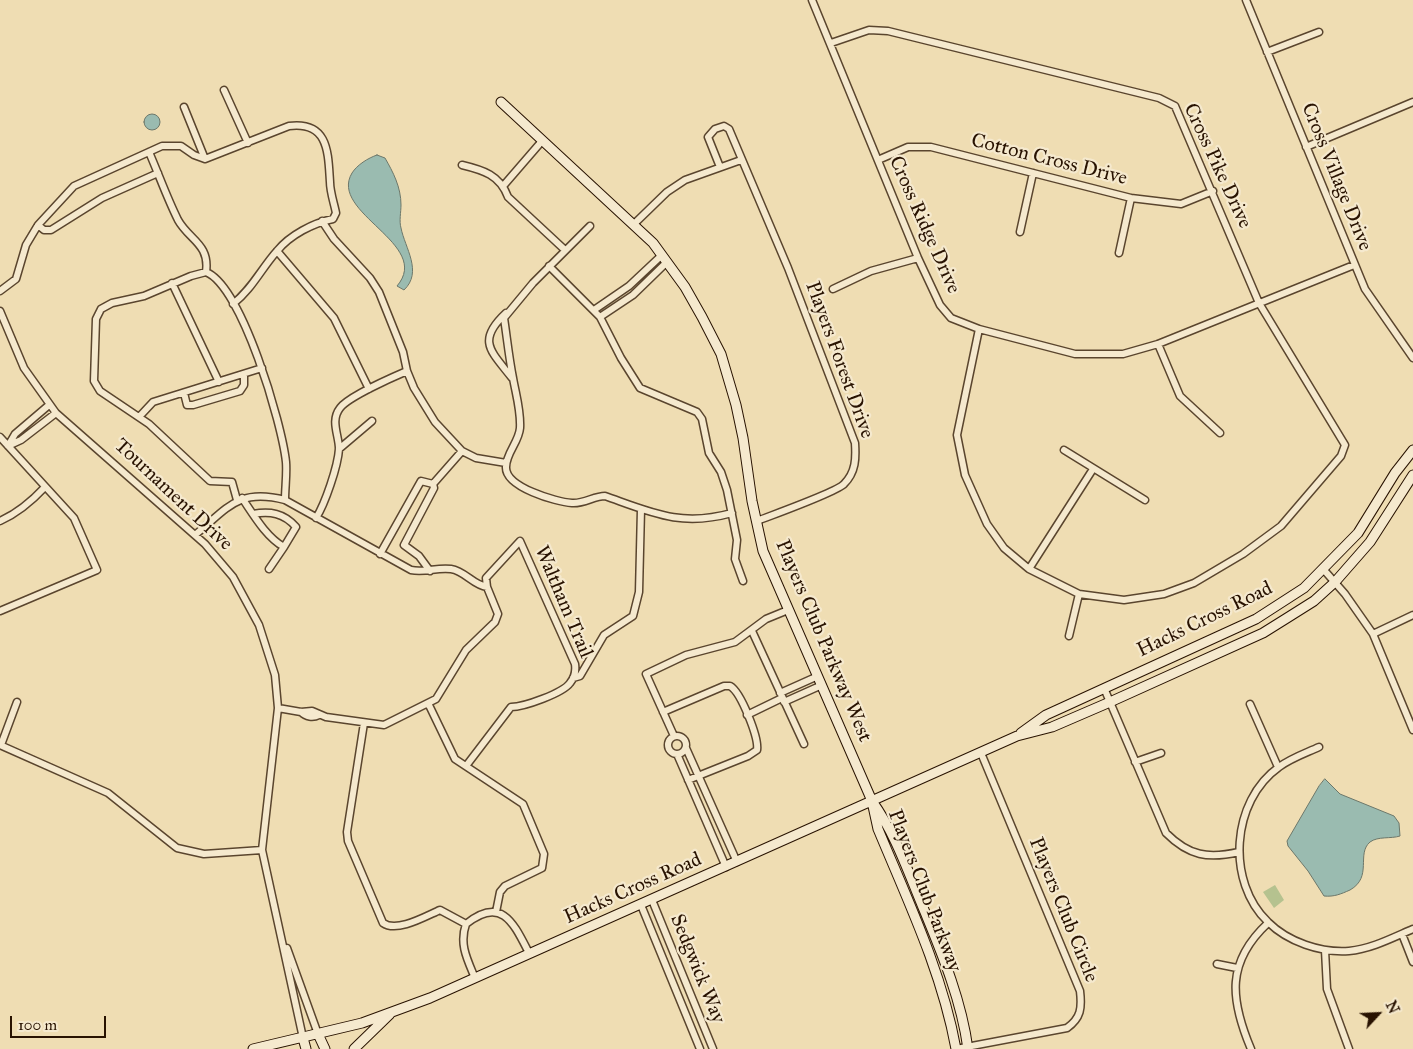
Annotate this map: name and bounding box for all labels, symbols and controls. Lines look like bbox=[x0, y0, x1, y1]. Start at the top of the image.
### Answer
street label: Cross Pike Drive bbox=[1178, 100, 1256, 232]
street label: Cross Village Drive bbox=[1295, 100, 1377, 254]
street label: Cotton Cross Drive bbox=[969, 129, 1129, 191]
street label: Cross Ridge Drive bbox=[883, 153, 965, 297]
street label: Players Forest Drive bbox=[800, 278, 878, 442]
street label: Tournament Drive bbox=[109, 434, 237, 556]
street label: Players Club Parkway West bbox=[770, 536, 876, 746]
street label: Waltham Trail bbox=[529, 542, 597, 662]
street label: Hacks Cross Road bbox=[1133, 577, 1277, 663]
street label: Players Club Parkway bbox=[882, 806, 966, 976]
street label: Players Club Circle bbox=[1023, 834, 1103, 986]
street label: Hacks Cross Road bbox=[561, 848, 705, 930]
street label: Sedgwick Way bbox=[664, 911, 730, 1027]
north arrow bbox=[1353, 989, 1403, 1039]
text: N bbox=[1382, 998, 1402, 1016]
scale bar bbox=[12, 1006, 109, 1038]
text: 100 m bbox=[18, 1016, 57, 1034]

